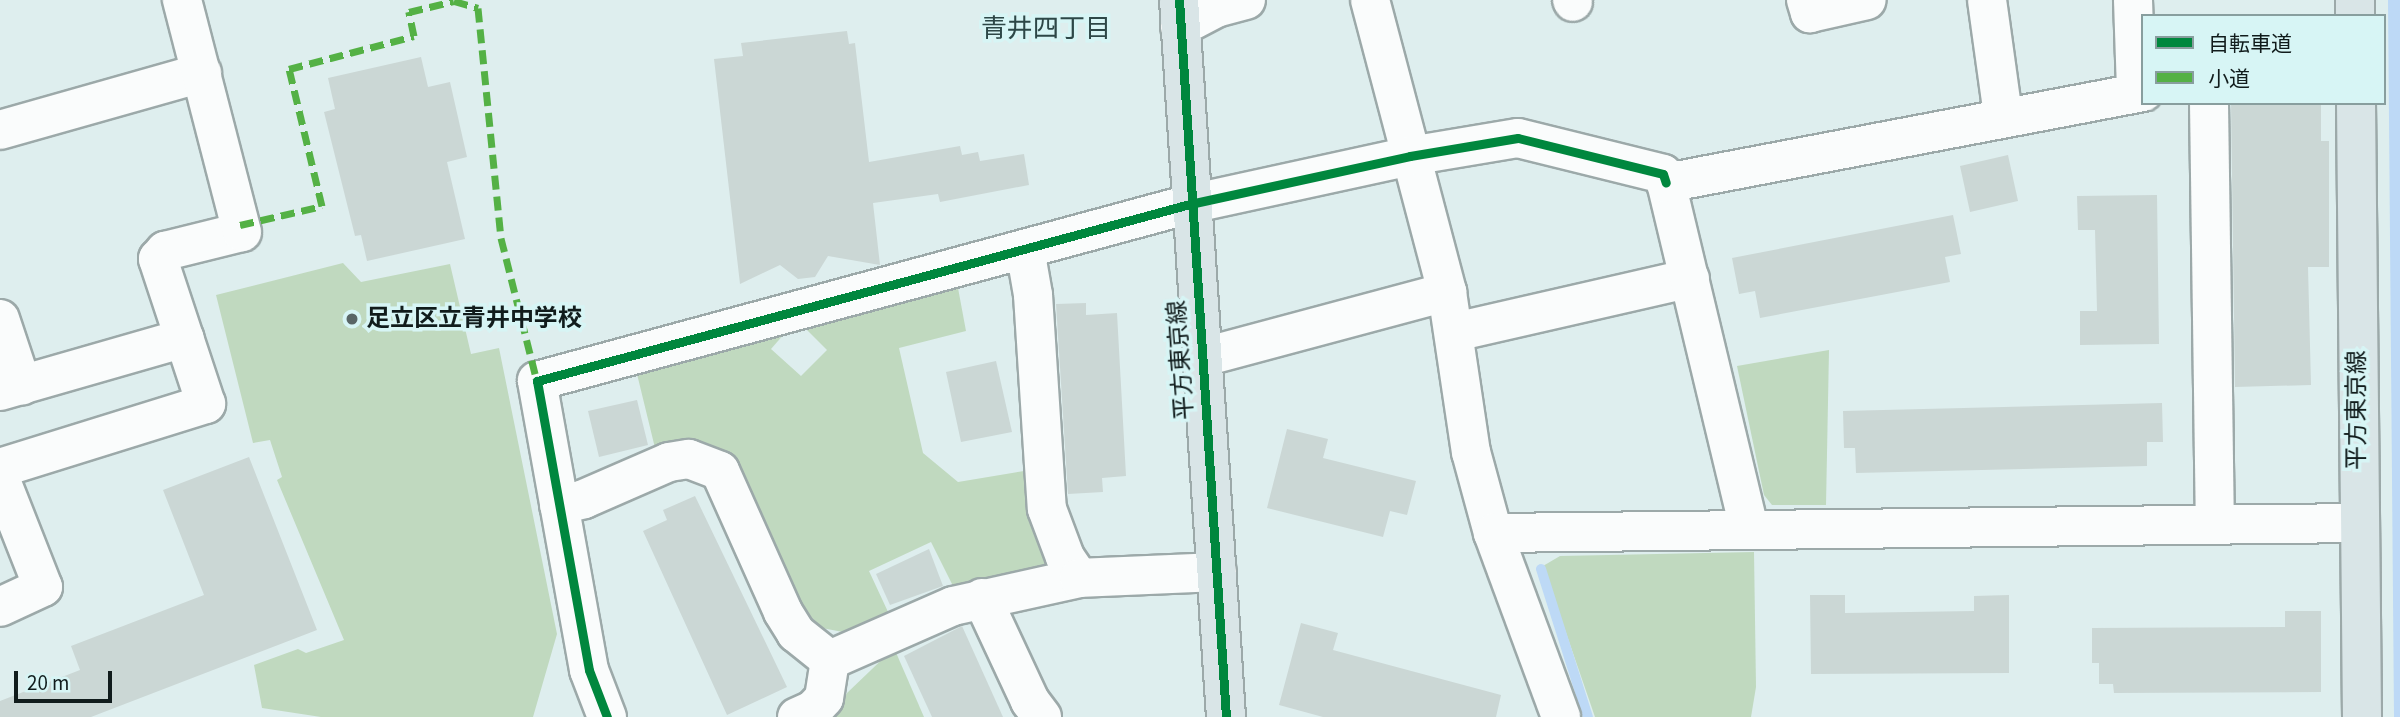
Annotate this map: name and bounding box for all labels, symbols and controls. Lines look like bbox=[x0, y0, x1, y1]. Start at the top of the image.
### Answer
district label: 青井四丁目 bbox=[981, 13, 1111, 45]
legend bbox=[2141, 14, 2386, 105]
text: 自転車道 bbox=[2208, 29, 2292, 59]
text: 小道 bbox=[2208, 64, 2250, 94]
street label: 平方東京線 bbox=[1162, 299, 1200, 421]
place label: 足立区立青井中学校 bbox=[366, 305, 582, 333]
marker: 足立区立青井中学校 bbox=[344, 311, 360, 327]
street label: 平方東京線 bbox=[2343, 350, 2371, 470]
scale bar bbox=[18, 658, 116, 702]
text: 20 m bbox=[27, 668, 69, 698]

